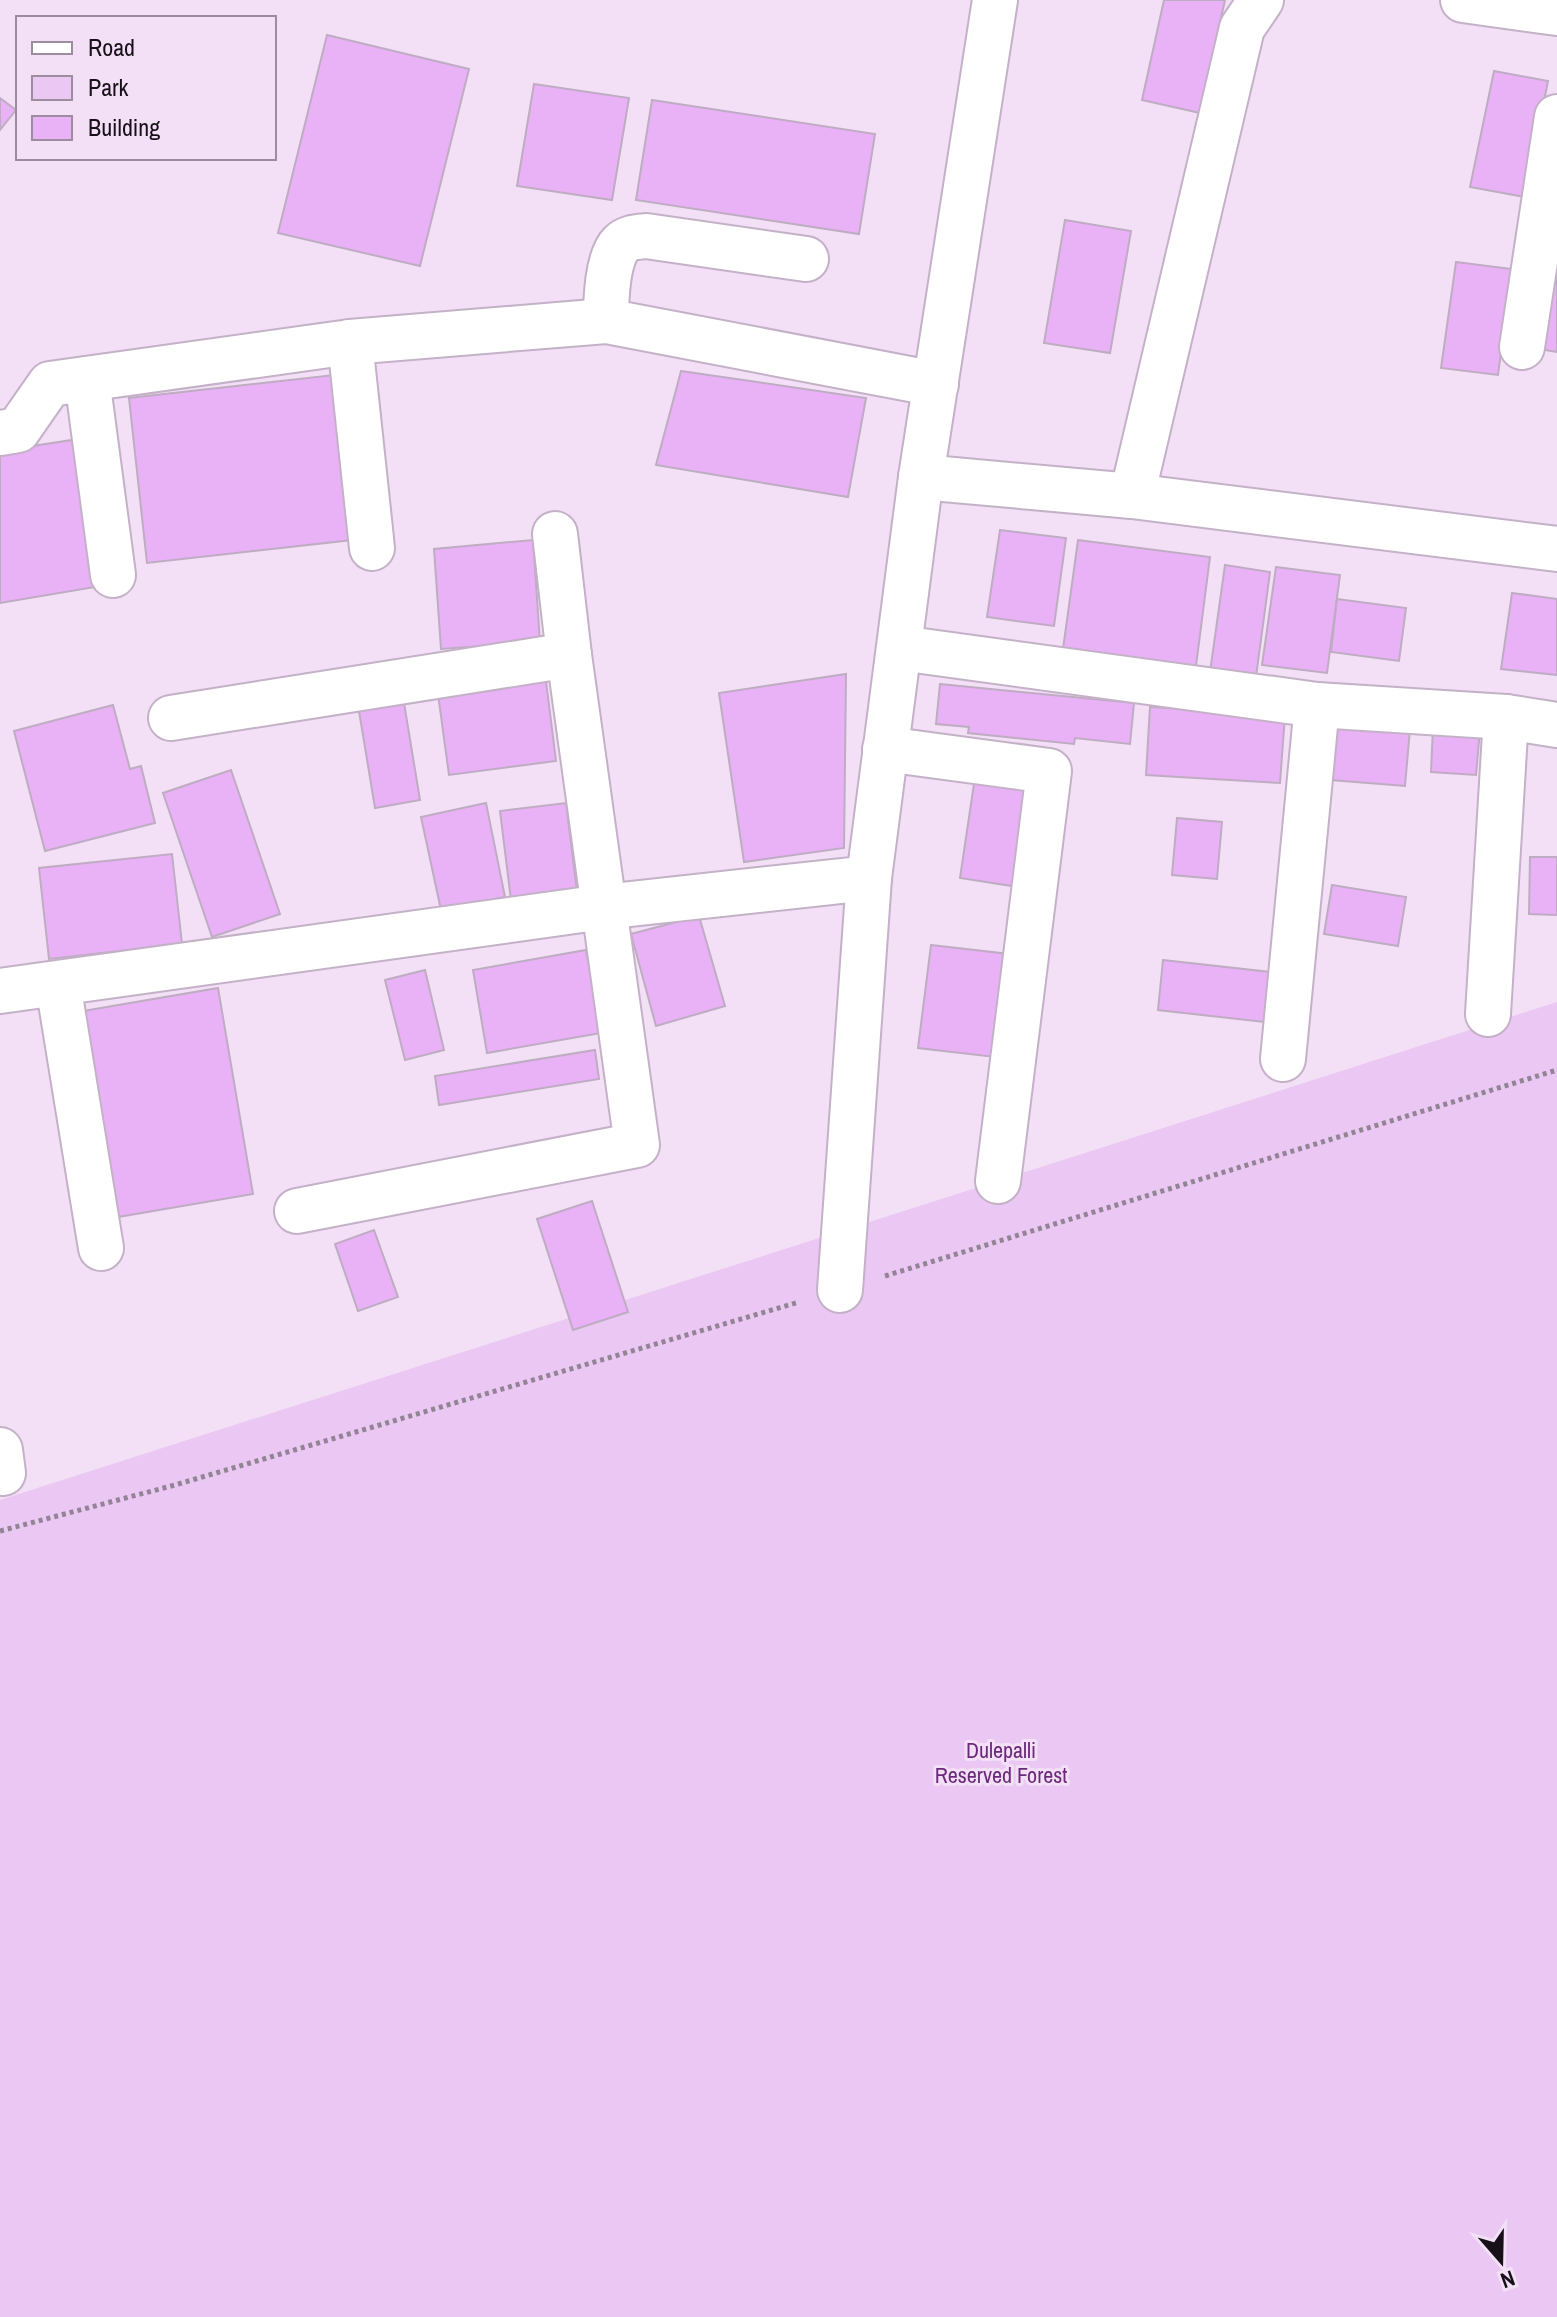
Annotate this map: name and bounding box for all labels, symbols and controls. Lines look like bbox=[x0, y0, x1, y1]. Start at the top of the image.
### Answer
legend bbox=[16, 16, 276, 160]
text: Road bbox=[88, 31, 135, 63]
text: Park bbox=[88, 71, 129, 103]
text: Building bbox=[88, 111, 160, 143]
park label: Dulepalli Reserved Forest bbox=[935, 1735, 1067, 1790]
north arrow bbox=[1461, 2221, 1541, 2301]
text: N bbox=[1497, 2263, 1519, 2296]

